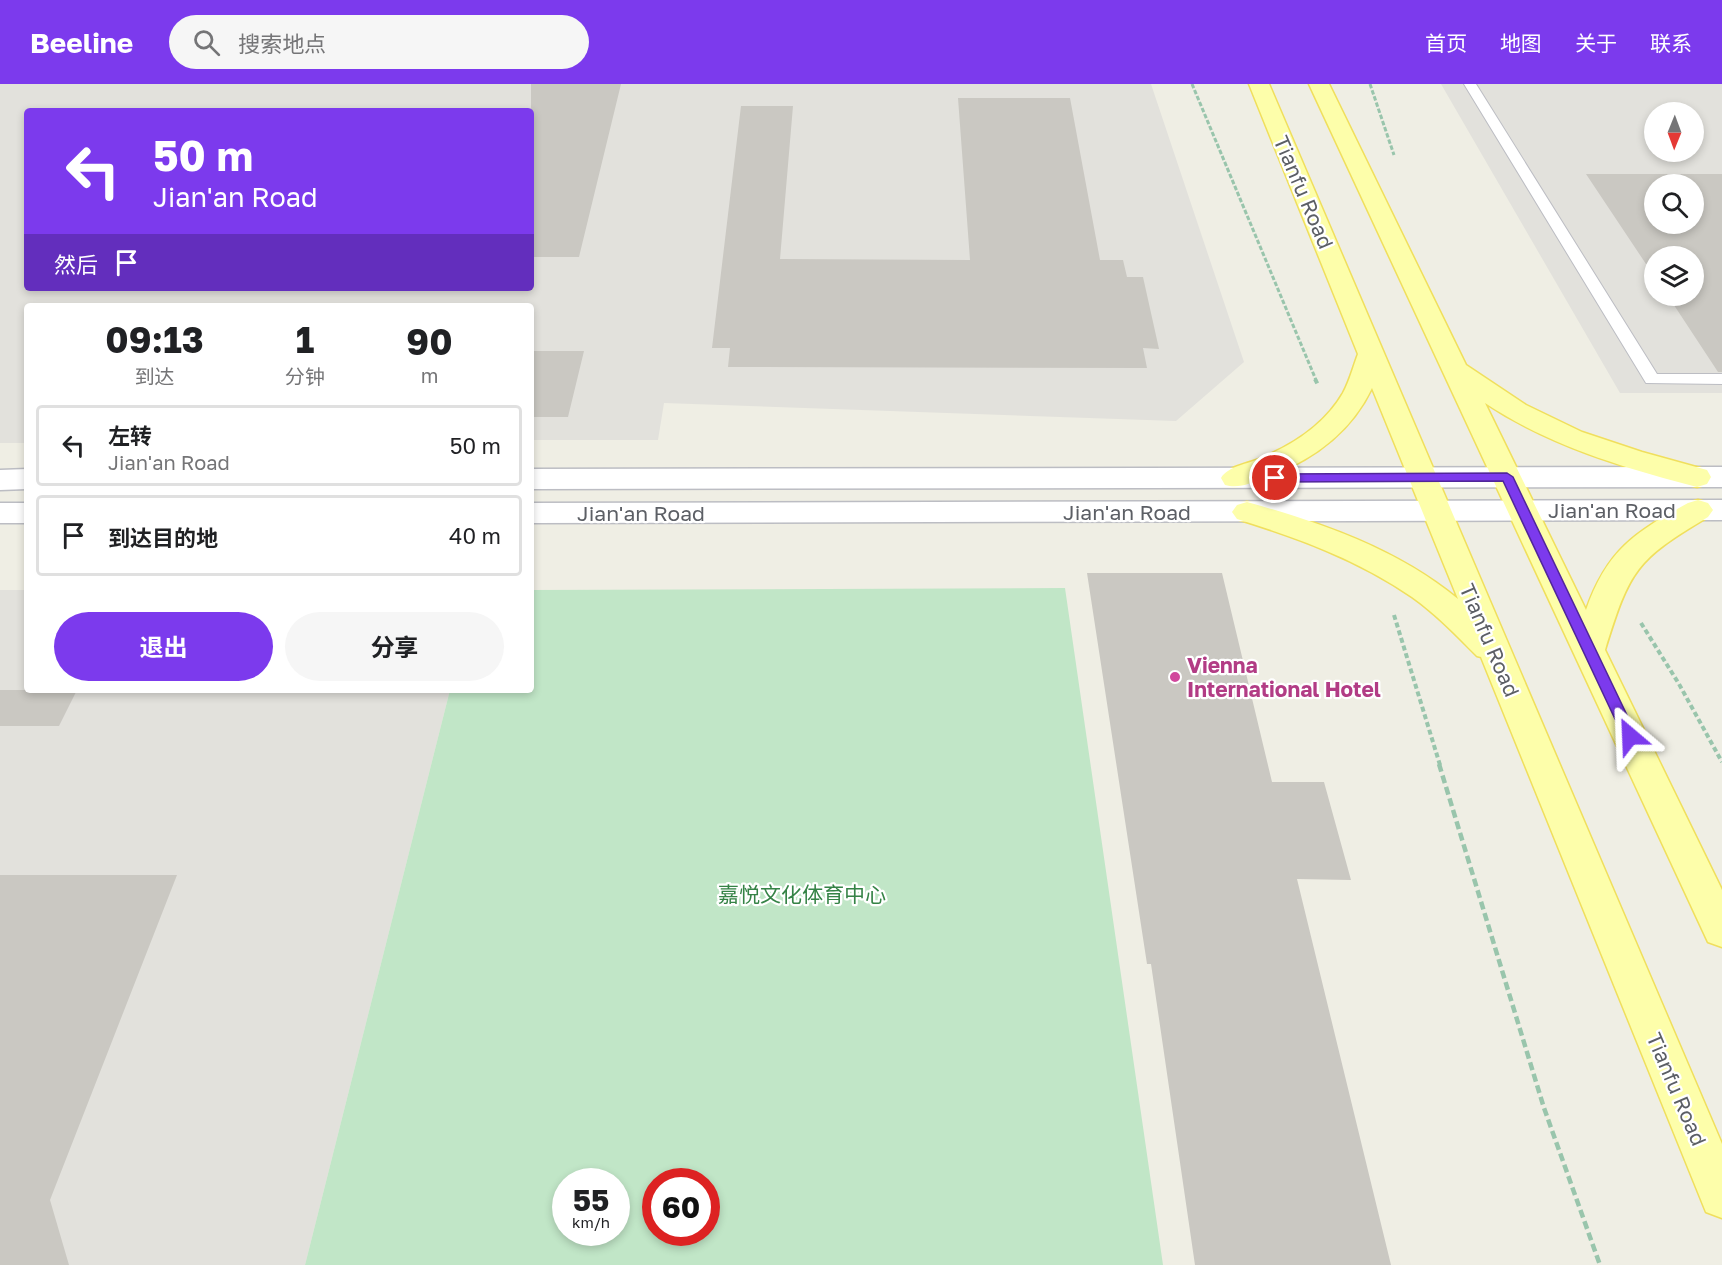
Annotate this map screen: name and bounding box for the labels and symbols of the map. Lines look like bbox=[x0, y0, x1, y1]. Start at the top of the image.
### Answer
north arrow bbox=[1644, 102, 1704, 162]
street label: Tianfu Road bbox=[1268, 131, 1340, 253]
pin bbox=[1249, 452, 1300, 503]
street label: Jian'an Road bbox=[1548, 497, 1676, 523]
street label: Jian'an Road bbox=[1063, 499, 1191, 525]
street label: Jian'an Road bbox=[577, 500, 705, 526]
street label: Tianfu Road bbox=[1454, 579, 1526, 701]
place label: Vienna International Hotel bbox=[1187, 652, 1381, 702]
marker: Vienna International Hotel bbox=[1168, 670, 1182, 684]
position arrow bbox=[1598, 704, 1662, 768]
park label: 嘉悦文化体育中心 bbox=[718, 881, 886, 907]
street label: Tianfu Road bbox=[1641, 1028, 1713, 1150]
speed limit sign: 60 bbox=[642, 1168, 720, 1246]

